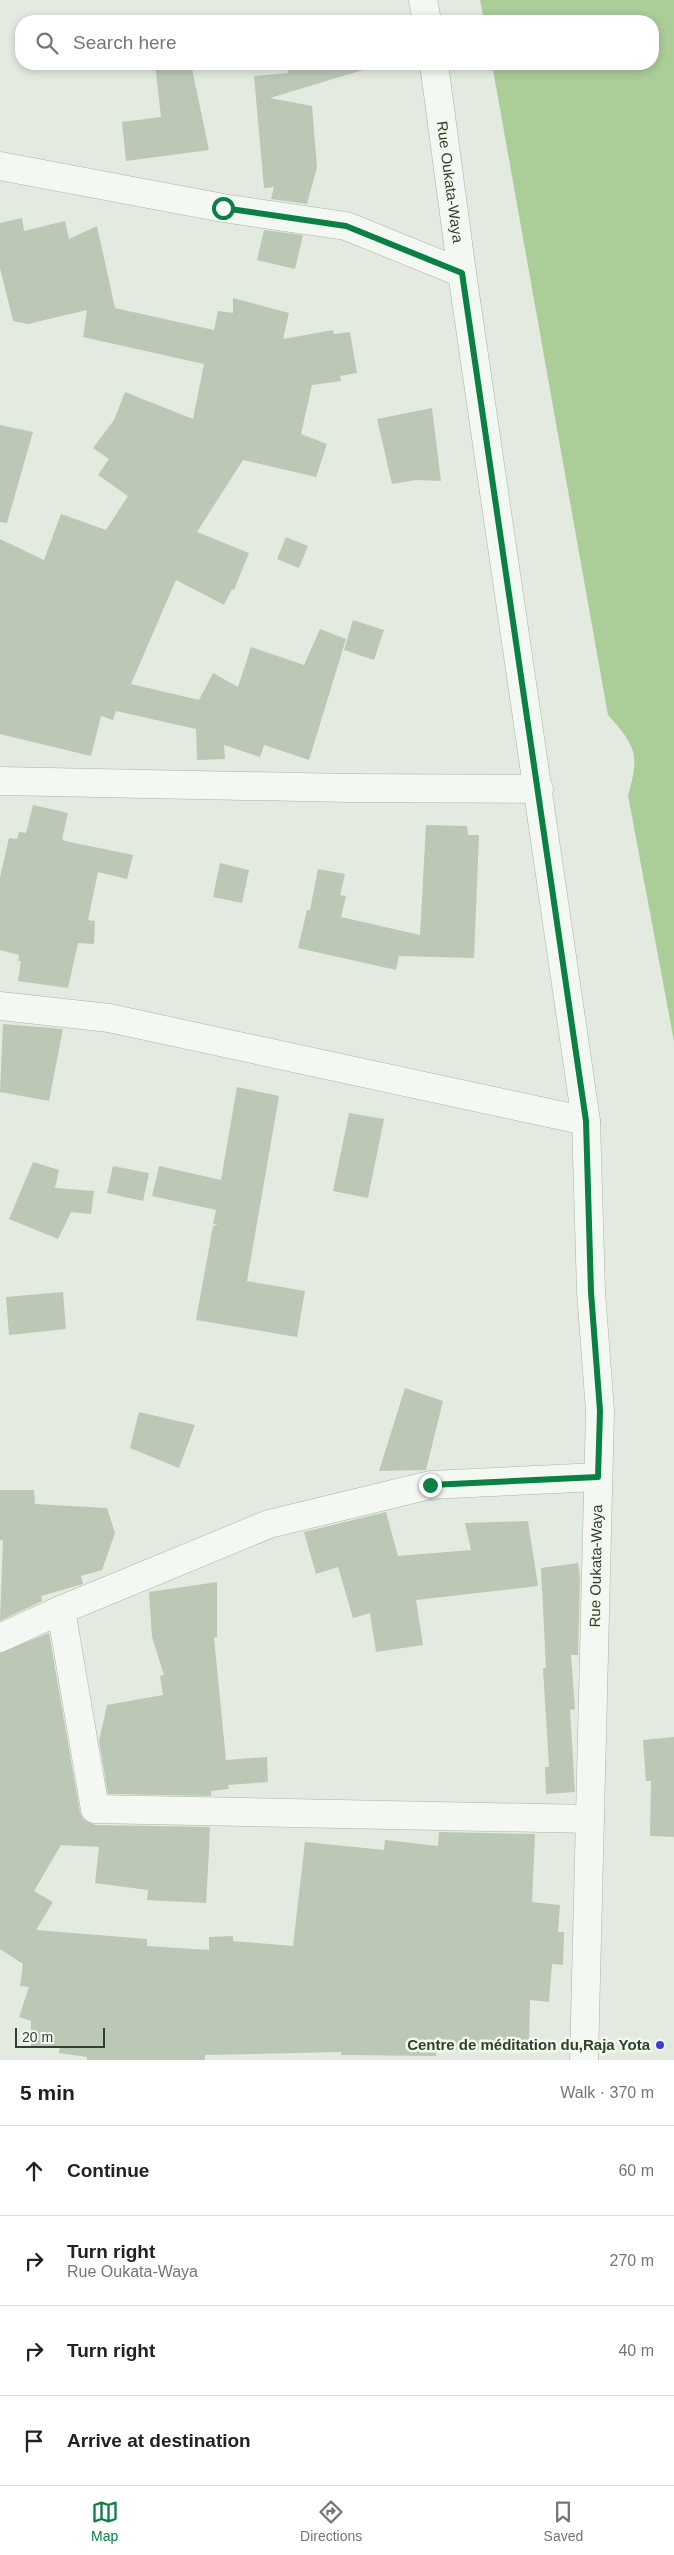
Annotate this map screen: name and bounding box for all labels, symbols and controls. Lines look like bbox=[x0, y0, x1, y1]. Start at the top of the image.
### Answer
search box bbox=[15, 15, 659, 70]
icon: search bbox=[33, 29, 61, 57]
text: Search here bbox=[73, 32, 177, 53]
street label: Rue Oukata-Waya bbox=[434, 120, 467, 245]
route start bbox=[212, 197, 235, 220]
route end bbox=[419, 1474, 442, 1497]
street label: Rue Oukata-Waya bbox=[586, 1504, 605, 1628]
scale bar bbox=[15, 2025, 105, 2048]
text: 20 m bbox=[22, 2029, 53, 2045]
place label: Centre de méditation du,Raja Yota bbox=[407, 2036, 651, 2053]
marker: Centre de méditation du,Raja Yota bbox=[654, 2039, 666, 2051]
text: 5 min bbox=[20, 2081, 75, 2104]
text: Walk · 370 m bbox=[560, 2084, 654, 2101]
icon: ahead bbox=[20, 2157, 48, 2185]
text: Continue bbox=[67, 2160, 149, 2181]
text: 60 m bbox=[618, 2162, 654, 2179]
text: Turn right bbox=[67, 2241, 155, 2262]
icon: right bbox=[20, 2247, 48, 2275]
text: 270 m bbox=[610, 2252, 654, 2269]
text: Rue Oukata-Waya bbox=[67, 2263, 198, 2280]
icon: right bbox=[20, 2337, 48, 2365]
text: Turn right bbox=[67, 2340, 155, 2361]
text: 40 m bbox=[618, 2342, 654, 2359]
icon: arrive bbox=[20, 2427, 48, 2455]
text: Arrive at destination bbox=[67, 2430, 251, 2451]
tab: Map bbox=[91, 2498, 119, 2544]
tab: Directions bbox=[300, 2498, 362, 2544]
tab: Saved bbox=[544, 2498, 583, 2544]

